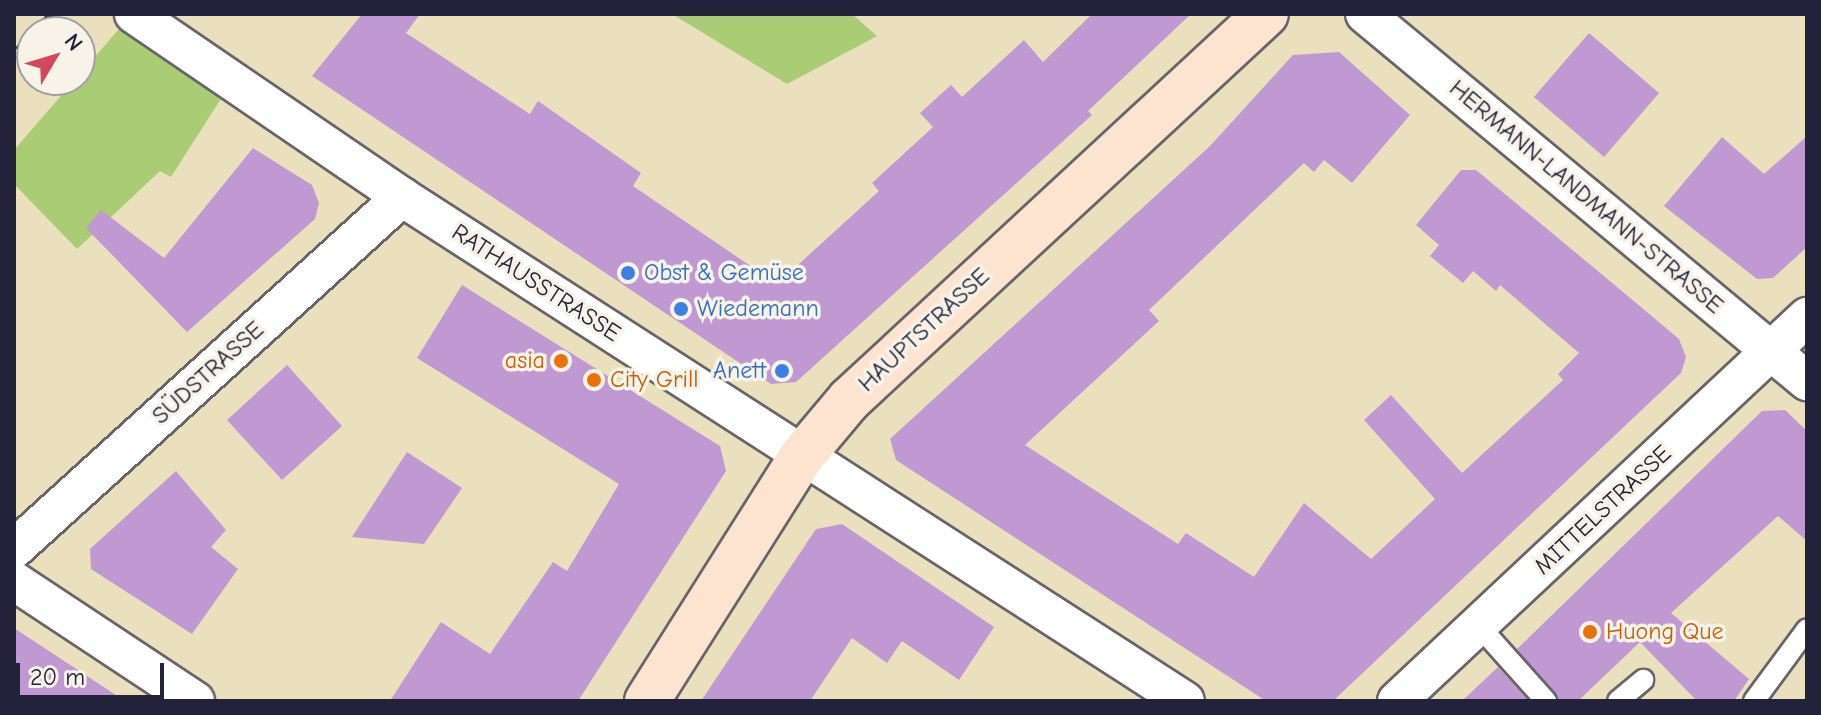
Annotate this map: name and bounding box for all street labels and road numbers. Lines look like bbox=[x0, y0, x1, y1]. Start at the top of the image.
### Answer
street label: HERMANN-LANDMANN-STRASSE bbox=[1443, 74, 1729, 320]
street label: RATHAUSSTRASSE bbox=[446, 218, 626, 348]
street label: HAUPTSTRASSE bbox=[852, 262, 996, 398]
street label: SÜDSTRASSE bbox=[146, 315, 270, 431]
street label: MITTELSTRASSE bbox=[1529, 439, 1677, 581]

